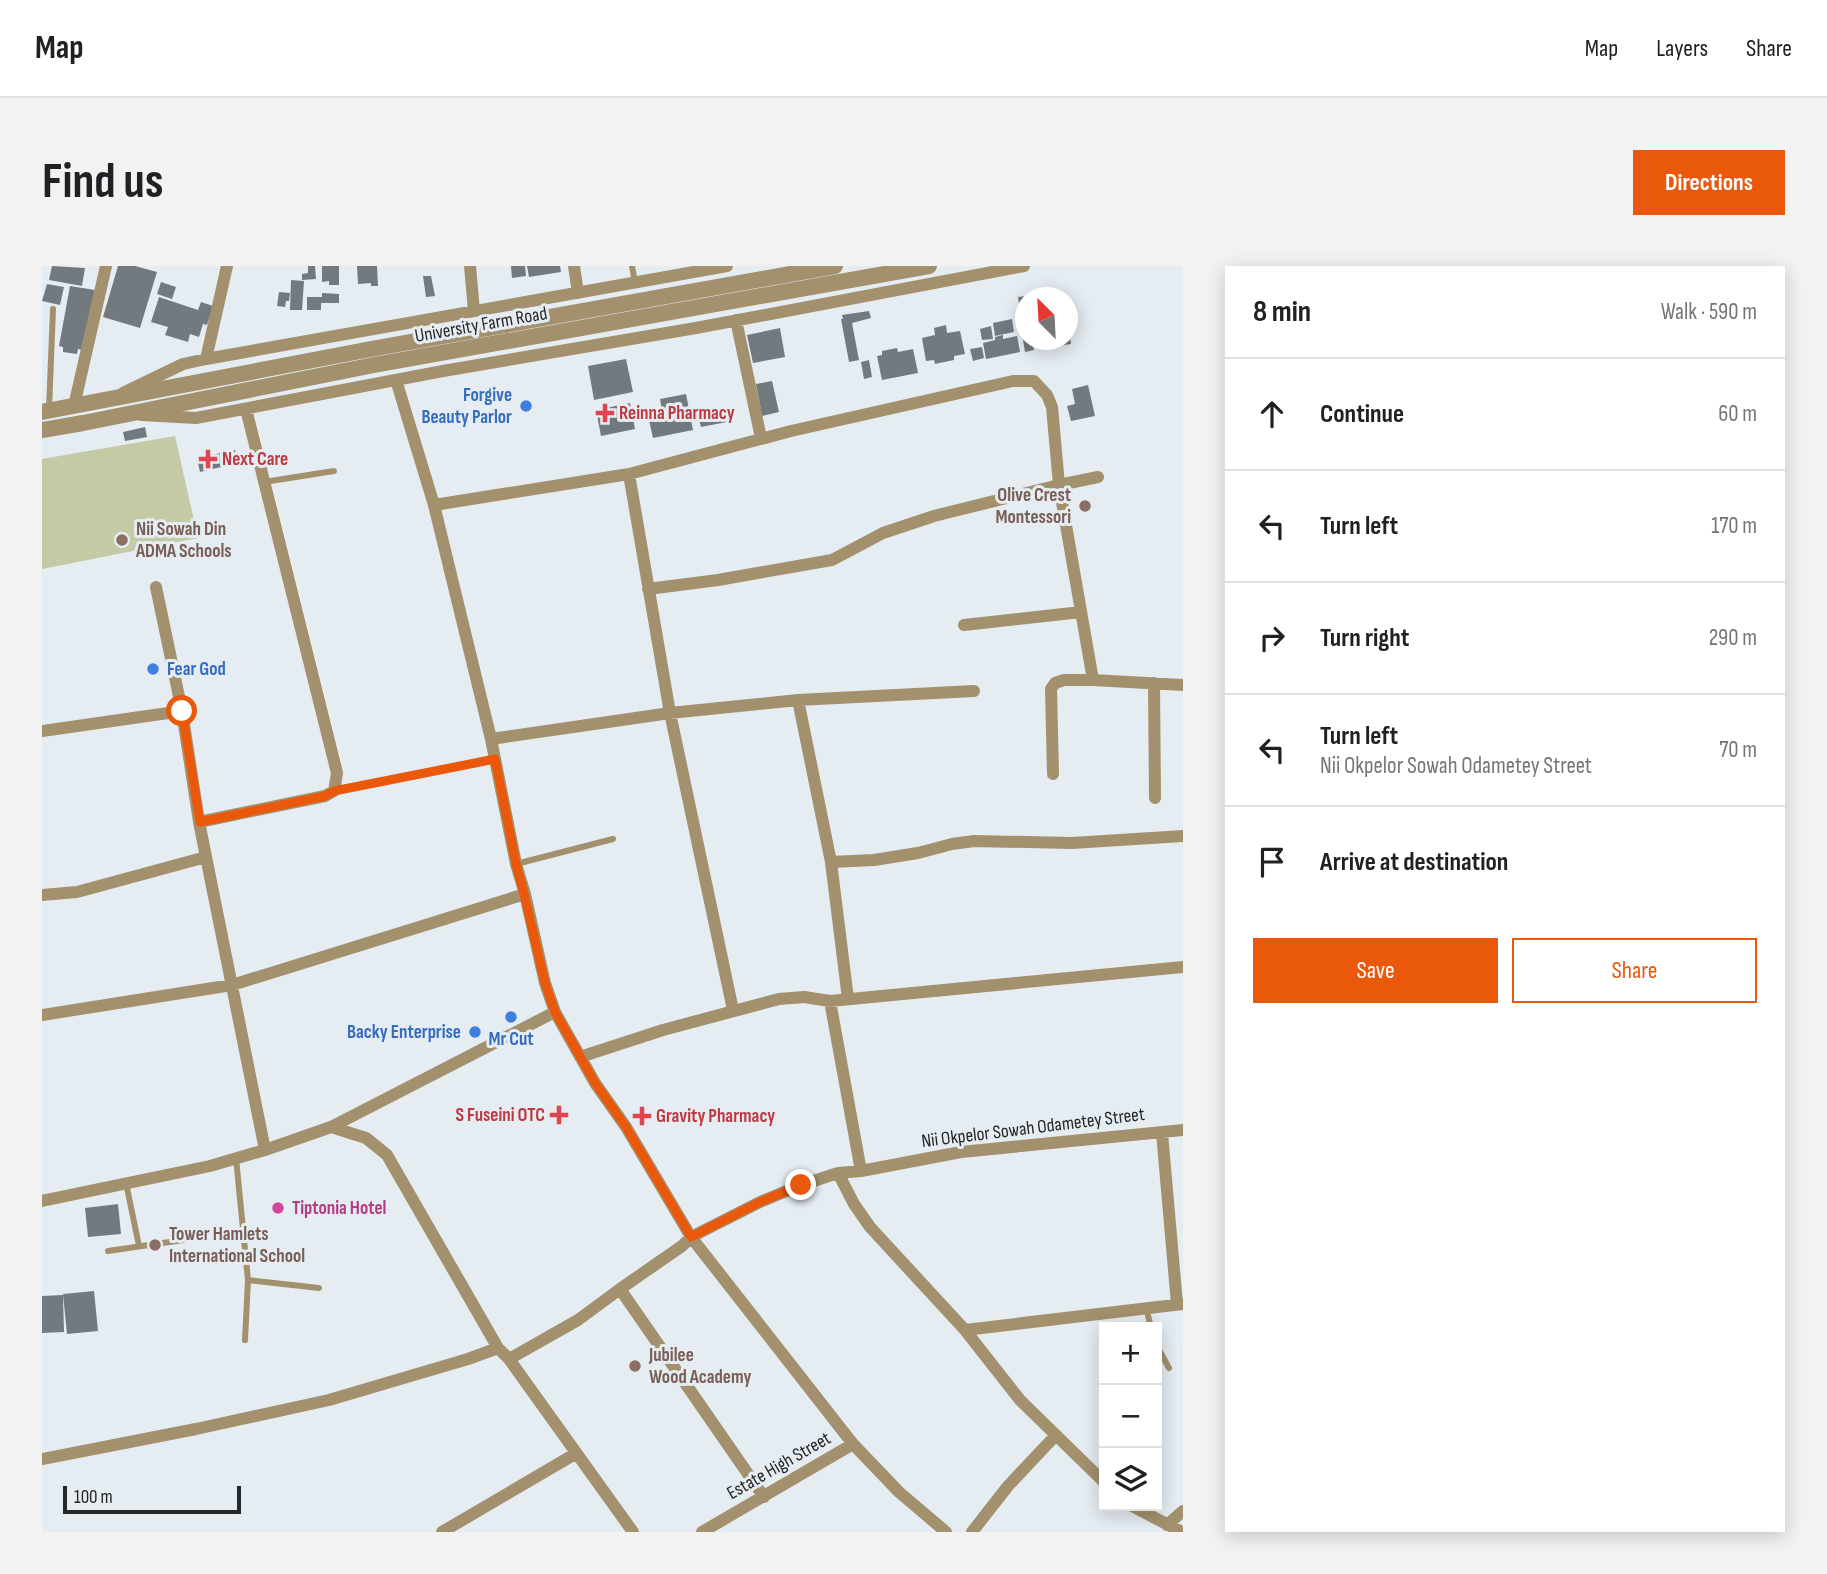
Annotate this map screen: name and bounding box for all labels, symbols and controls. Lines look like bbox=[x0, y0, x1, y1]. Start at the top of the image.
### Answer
text: Map bbox=[35, 28, 84, 68]
text: Map bbox=[1585, 34, 1618, 63]
text: Layers bbox=[1656, 34, 1708, 63]
text: Share bbox=[1746, 34, 1792, 63]
button: Directions bbox=[1633, 150, 1785, 215]
text: Find us bbox=[42, 153, 164, 212]
north arrow bbox=[1015, 287, 1078, 350]
text: 8 min bbox=[1253, 294, 1311, 330]
text: Walk · 590 m bbox=[1661, 298, 1757, 326]
street label: University Farm Road bbox=[413, 302, 549, 348]
place label: Forgive Beauty Parlor bbox=[421, 384, 512, 429]
icon: ahead bbox=[1253, 395, 1291, 433]
marker: Forgive Beauty Parlor bbox=[518, 398, 534, 414]
text: Continue bbox=[1320, 399, 1404, 430]
text: 60 m bbox=[1718, 400, 1757, 428]
place label: Reinna Pharmacy bbox=[619, 402, 735, 425]
marker: Reinna Pharmacy bbox=[597, 405, 613, 421]
place label: Next Care bbox=[222, 448, 288, 471]
marker: Next Care bbox=[200, 451, 216, 467]
place label: Olive Crest Montessori bbox=[995, 484, 1071, 529]
marker: Olive Crest Montessori bbox=[1077, 498, 1093, 514]
icon: left bbox=[1253, 507, 1291, 545]
text: Turn left bbox=[1320, 511, 1398, 542]
text: 170 m bbox=[1711, 512, 1757, 540]
place label: Nii Sowah Din ADMA Schools bbox=[135, 518, 232, 563]
marker: Nii Sowah Din ADMA Schools bbox=[114, 532, 130, 548]
icon: right bbox=[1253, 619, 1291, 657]
text: Turn right bbox=[1320, 623, 1409, 654]
text: 290 m bbox=[1709, 624, 1757, 652]
place label: Fear God bbox=[167, 658, 226, 681]
marker: Fear God bbox=[145, 661, 161, 677]
route start bbox=[166, 695, 197, 726]
text: Turn left bbox=[1320, 721, 1398, 752]
icon: left bbox=[1253, 731, 1291, 769]
text: 70 m bbox=[1719, 736, 1757, 764]
text: Nii Okpelor Sowah Odametey Street bbox=[1320, 752, 1592, 780]
icon: arrive bbox=[1253, 843, 1291, 881]
text: Arrive at destination bbox=[1320, 847, 1508, 878]
button: Save bbox=[1253, 938, 1498, 1003]
button: Share bbox=[1512, 938, 1757, 1003]
marker: Mr Cut bbox=[503, 1009, 519, 1025]
place label: Backy Enterprise bbox=[347, 1021, 461, 1044]
marker: Backy Enterprise bbox=[467, 1024, 483, 1040]
place label: Mr Cut bbox=[488, 1028, 534, 1051]
street label: Nii Okpelor Sowah Odametey Street bbox=[920, 1103, 1146, 1153]
place label: S Fuseini OTC bbox=[456, 1104, 545, 1127]
place label: Gravity Pharmacy bbox=[656, 1105, 775, 1128]
marker: S Fuseini OTC bbox=[551, 1107, 567, 1123]
marker: Gravity Pharmacy bbox=[634, 1108, 650, 1124]
route end bbox=[785, 1169, 816, 1200]
place label: Tiptonia Hotel bbox=[292, 1197, 386, 1220]
marker: Tiptonia Hotel bbox=[270, 1200, 286, 1216]
place label: Tower Hamlets International School bbox=[169, 1223, 305, 1268]
marker: Tower Hamlets International School bbox=[147, 1237, 163, 1253]
map controls bbox=[1099, 1322, 1162, 1511]
button: + bbox=[1099, 1322, 1162, 1385]
place label: Jubilee Wood Academy bbox=[648, 1344, 751, 1389]
marker: Jubilee Wood Academy bbox=[627, 1358, 643, 1374]
button: − bbox=[1099, 1385, 1162, 1448]
street label: Estate High Street bbox=[723, 1427, 835, 1505]
button: layers bbox=[1099, 1448, 1162, 1511]
scale bar bbox=[63, 1483, 242, 1515]
text: 100 m bbox=[74, 1486, 113, 1509]

